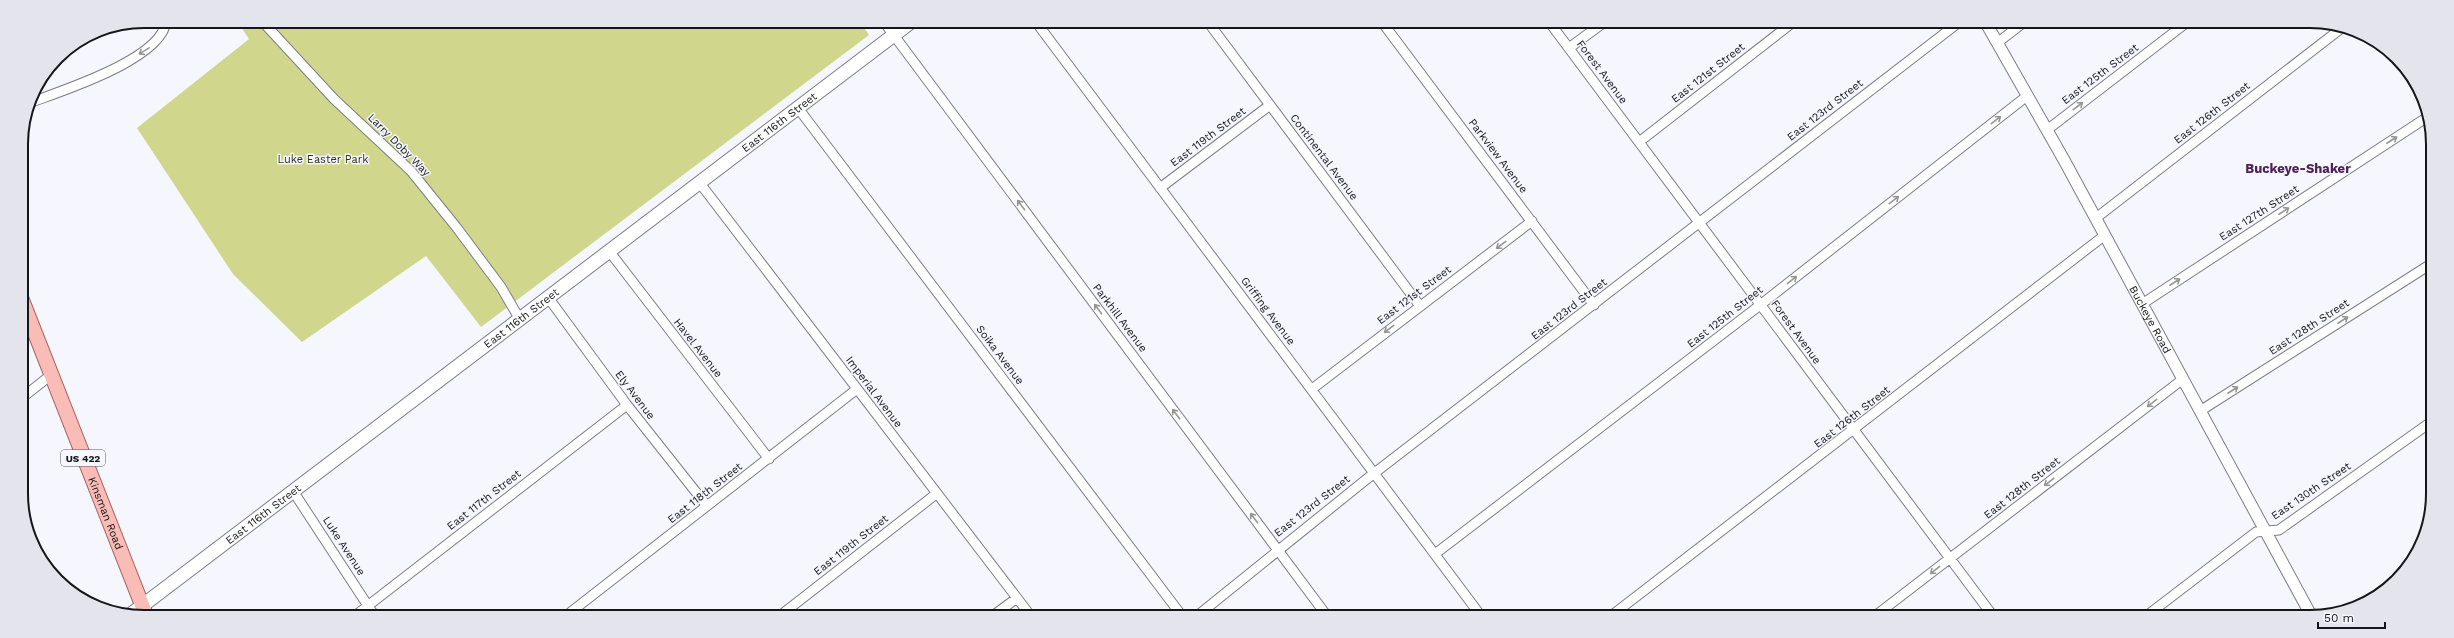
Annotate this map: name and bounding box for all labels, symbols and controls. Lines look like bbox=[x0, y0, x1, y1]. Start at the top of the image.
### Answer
street label: Forest Avenue bbox=[1574, 38, 1630, 106]
street label: East 121st Street bbox=[1669, 40, 1748, 106]
street label: East 125th Street bbox=[2059, 41, 2141, 107]
one-way arrow bbox=[139, 47, 150, 55]
street label: East 123rd Street bbox=[1785, 76, 1866, 144]
street label: East 126th Street bbox=[2171, 79, 2253, 147]
street label: East 116th Street bbox=[739, 89, 820, 155]
one-way arrow bbox=[2072, 102, 2083, 110]
street label: East 119th Street bbox=[1168, 104, 1248, 170]
street label: Larry Doby Way bbox=[365, 111, 433, 179]
street label: Continental Avenue bbox=[1287, 111, 1361, 203]
one-way arrow bbox=[1991, 115, 2002, 124]
street label: Parkview Avenue bbox=[1466, 116, 1530, 196]
one-way arrow bbox=[2386, 136, 2397, 144]
park label: Luke Easter Park bbox=[277, 153, 369, 166]
district label: Buckeye-Shaker bbox=[2245, 161, 2351, 176]
street label: East 127th Street bbox=[2217, 182, 2301, 244]
one-way arrow bbox=[1889, 196, 1900, 204]
one-way arrow bbox=[1016, 200, 1025, 211]
one-way arrow bbox=[2278, 207, 2289, 215]
one-way arrow bbox=[1495, 241, 1506, 249]
street label: East 121st Street bbox=[1374, 263, 1454, 327]
street label: Griffing Avenue bbox=[1238, 274, 1298, 348]
street label: East 123rd Street bbox=[1529, 275, 1610, 343]
one-way arrow bbox=[1786, 276, 1797, 284]
one-way arrow bbox=[2169, 278, 2180, 286]
street label: Parkhill Avenue bbox=[1090, 281, 1150, 355]
street label: East 125th Street bbox=[1685, 283, 1766, 351]
street label: Buckeye Road bbox=[2127, 283, 2174, 355]
street label: East 116th Street bbox=[481, 285, 561, 351]
street label: East 128th Street bbox=[2266, 296, 2352, 358]
street label: Forest Avenue bbox=[1768, 297, 1824, 367]
one-way arrow bbox=[1094, 304, 1103, 315]
street label: Havel Avenue bbox=[671, 316, 725, 380]
one-way arrow bbox=[2337, 316, 2348, 324]
street label: Soika Avenue bbox=[973, 323, 1027, 387]
one-way arrow bbox=[1384, 325, 1395, 334]
street label: Imperial Avenue bbox=[843, 354, 905, 430]
street label: Ely Avenue bbox=[612, 368, 658, 422]
street label: East 126th Street bbox=[1811, 383, 1893, 451]
one-way arrow bbox=[2227, 386, 2238, 394]
one-way arrow bbox=[2147, 399, 2158, 407]
one-way arrow bbox=[1172, 408, 1180, 419]
road number: US 422 bbox=[61, 450, 105, 466]
street label: East 128th Street bbox=[1981, 454, 2063, 522]
street label: East 130th Street bbox=[2269, 459, 2354, 522]
street label: East 118th Street bbox=[665, 460, 745, 526]
street label: East 117th Street bbox=[444, 467, 524, 533]
street label: East 123rd Street bbox=[1272, 472, 1353, 540]
street label: Kinsman Road bbox=[86, 475, 126, 551]
one-way arrow bbox=[2044, 478, 2055, 486]
street label: East 116th Street bbox=[223, 481, 303, 547]
street label: East 119th Street bbox=[811, 512, 891, 578]
one-way arrow bbox=[1250, 513, 1258, 524]
street label: Luke Avenue bbox=[320, 514, 368, 578]
one-way arrow bbox=[1929, 566, 1940, 574]
scale bar bbox=[2318, 604, 2385, 630]
text: 50 m bbox=[2324, 611, 2354, 625]

